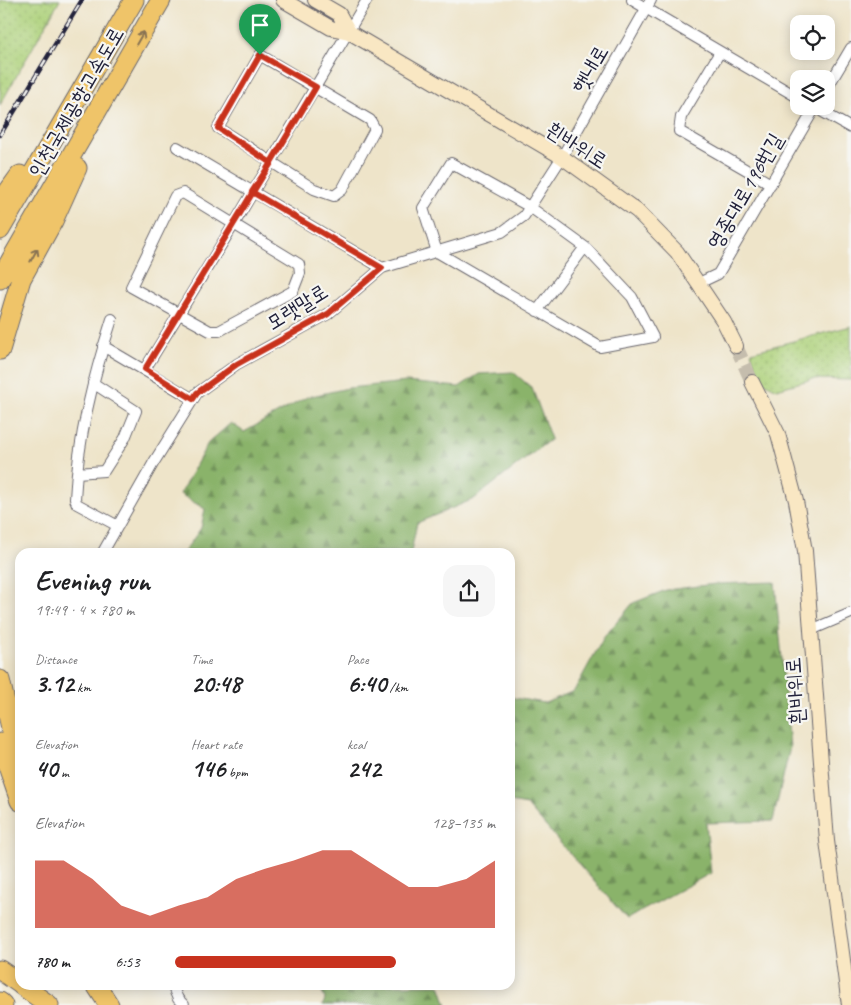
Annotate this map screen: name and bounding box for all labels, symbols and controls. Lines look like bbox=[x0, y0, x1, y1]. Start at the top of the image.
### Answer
pin bbox=[239, 4, 281, 55]
icon: arrive bbox=[246, 11, 274, 39]
map controls bbox=[790, 15, 835, 115]
button: locate bbox=[790, 15, 835, 60]
street label: 인천국제공항고속도로 bbox=[22, 22, 130, 182]
one-way arrow bbox=[135, 31, 145, 45]
street label: 햇내로 bbox=[566, 41, 614, 97]
button: layers bbox=[790, 70, 835, 115]
street label: 흰바위로 bbox=[542, 116, 612, 174]
street label: 영종대로196번길 bbox=[701, 128, 789, 254]
one-way arrow bbox=[29, 248, 39, 263]
street label: 모랫말로 bbox=[261, 278, 333, 336]
text: Evening run bbox=[35, 563, 150, 598]
button: share bbox=[443, 565, 495, 617]
text: 19:49 · 4 × 780 m bbox=[35, 600, 134, 620]
text: Distance bbox=[35, 651, 77, 668]
text: Time bbox=[191, 651, 212, 668]
text: Pace bbox=[347, 651, 369, 668]
street label: 흰바위로 bbox=[780, 656, 810, 726]
text: 3.12 bbox=[35, 668, 74, 700]
text: 20:48 bbox=[191, 668, 241, 700]
text: 6:40 bbox=[347, 668, 386, 700]
text: km bbox=[74, 679, 91, 696]
text: /km bbox=[386, 679, 408, 696]
text: Elevation bbox=[35, 736, 78, 753]
text: Heart rate bbox=[191, 736, 242, 753]
text: kcal bbox=[347, 736, 366, 753]
text: 40 bbox=[35, 753, 58, 785]
text: 146 bbox=[191, 753, 225, 785]
text: 242 bbox=[347, 753, 381, 785]
text: m bbox=[58, 764, 69, 781]
text: bpm bbox=[225, 764, 248, 781]
text: Elevation bbox=[35, 813, 84, 833]
text: 128–135 m bbox=[432, 813, 495, 833]
text: 780 m bbox=[35, 952, 70, 972]
text: 6:53 bbox=[115, 952, 140, 972]

